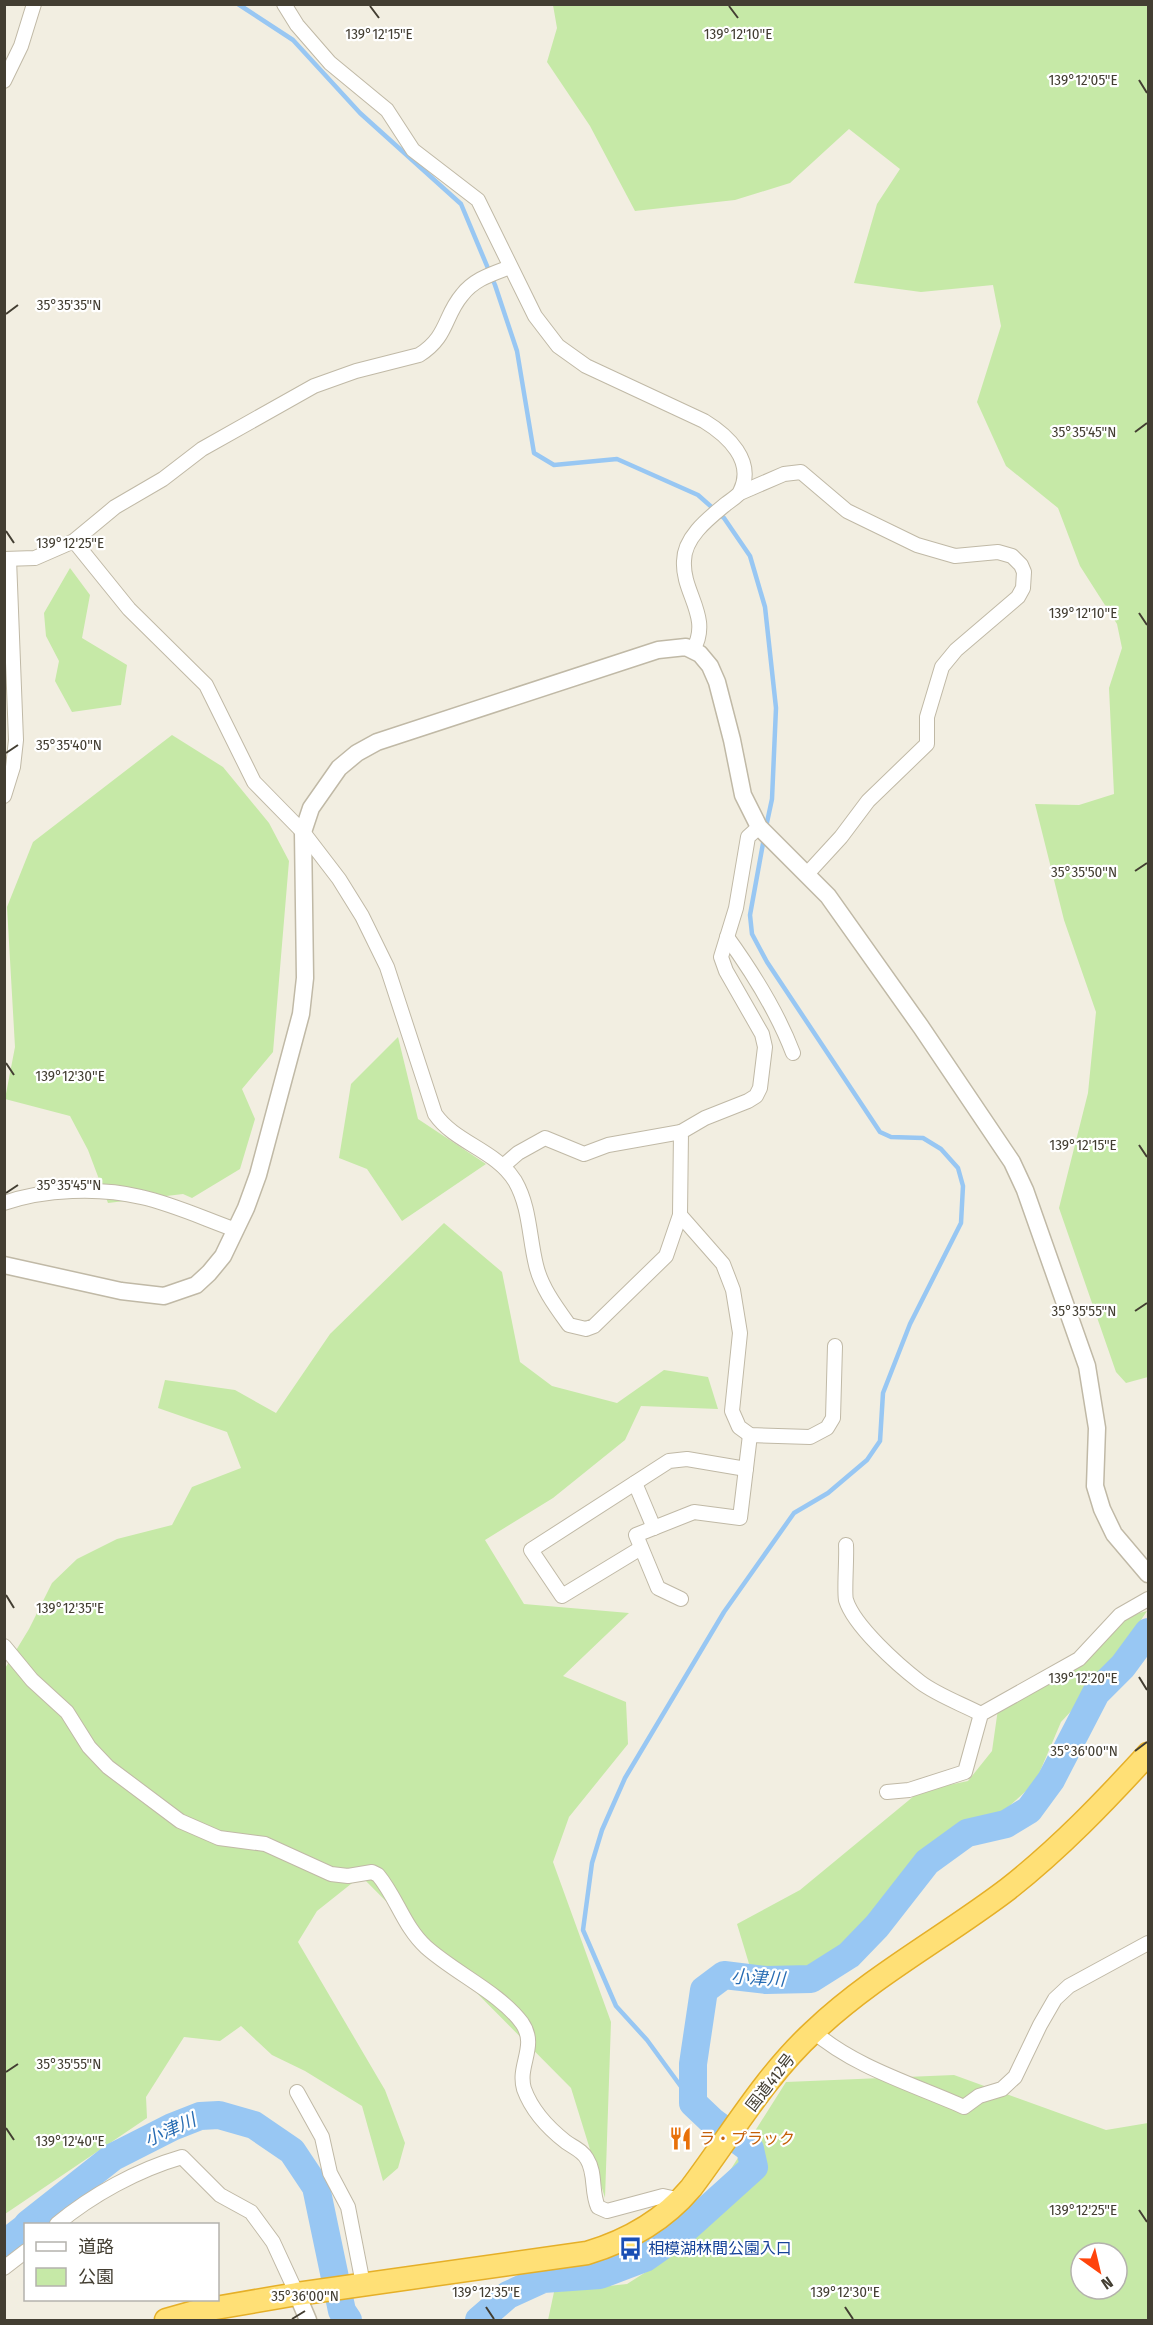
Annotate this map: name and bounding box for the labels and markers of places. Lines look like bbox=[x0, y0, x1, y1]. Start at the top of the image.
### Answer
restaurant icon: ラ・プラック bbox=[668, 2125, 694, 2151]
place label: ラ・プラック bbox=[699, 2129, 795, 2148]
bus stop icon: 相模湖林間公園入口 bbox=[617, 2235, 643, 2261]
place label: 相模湖林間公園入口 bbox=[648, 2239, 792, 2258]

